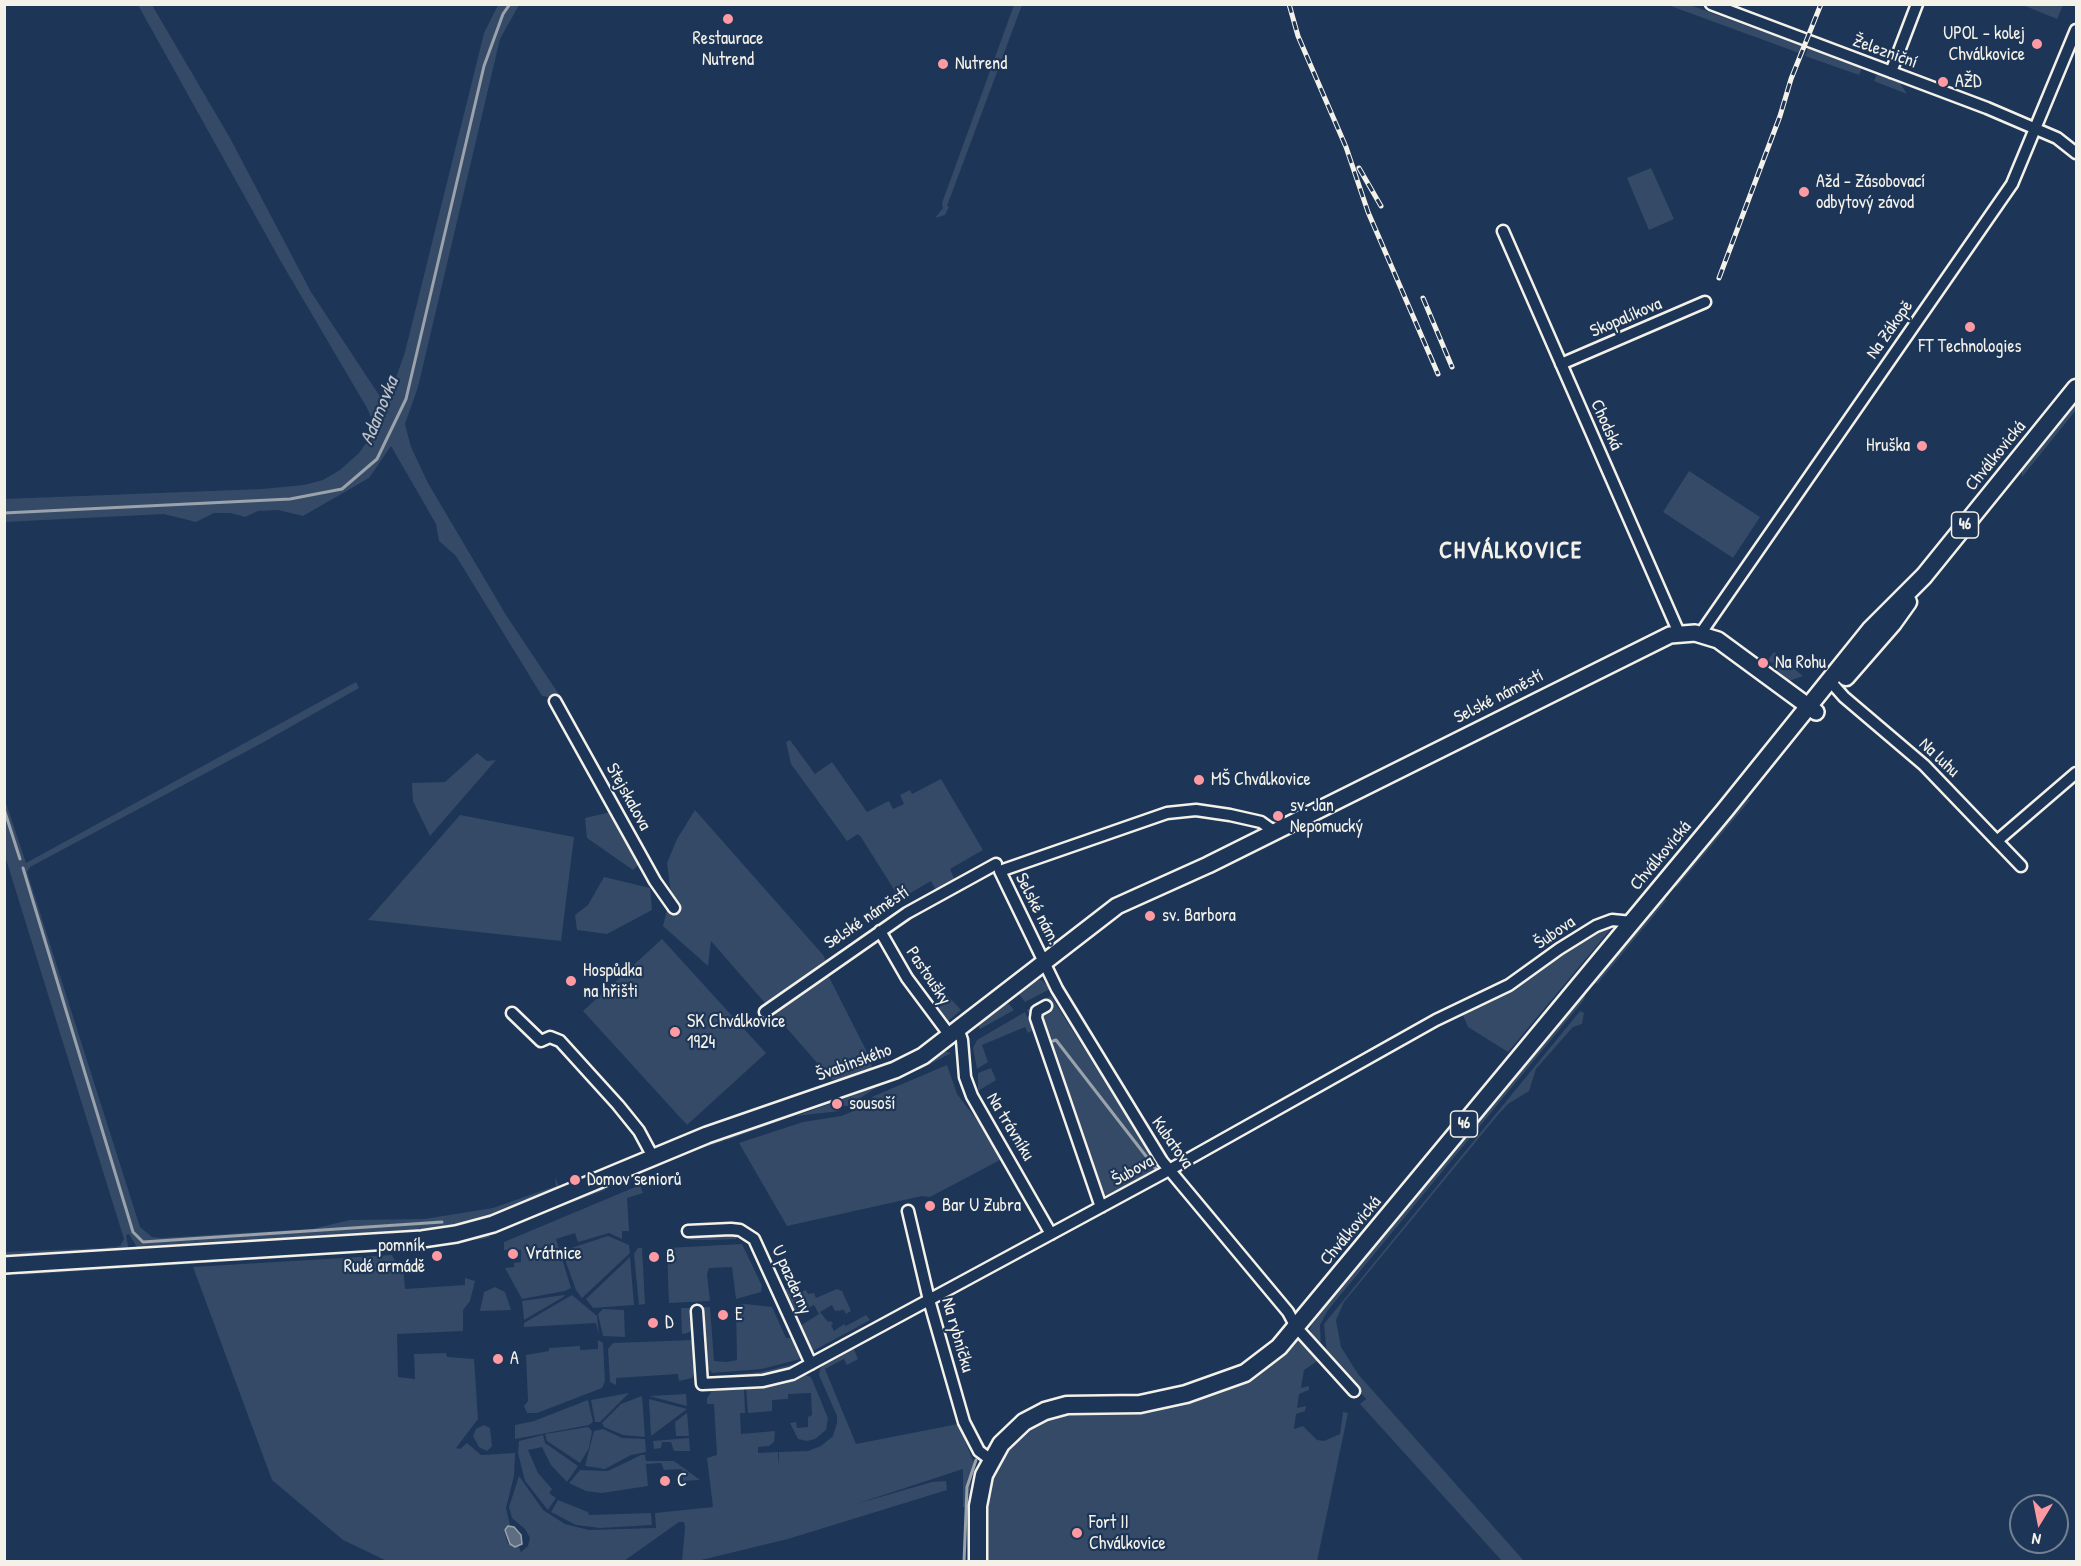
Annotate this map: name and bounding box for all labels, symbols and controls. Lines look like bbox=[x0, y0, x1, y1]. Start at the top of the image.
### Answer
marker: Restaurace Nutrend bbox=[721, 12, 735, 26]
place label: UPOL - kolej Chválkovice bbox=[1943, 23, 2025, 66]
place label: Restaurace Nutrend bbox=[693, 28, 763, 70]
street label: Železniční bbox=[1850, 30, 1920, 74]
marker: UPOL - kolej Chválkovice bbox=[2030, 37, 2044, 51]
place label: Nutrend bbox=[955, 53, 1007, 75]
marker: Nutrend bbox=[936, 57, 950, 71]
place label: AŽD bbox=[1955, 71, 1981, 93]
marker: AŽD bbox=[1936, 75, 1950, 89]
place label: Ažd - Zásobovací odbytový závod bbox=[1816, 171, 1925, 213]
marker: Ažd - Zásobovací odbytový závod bbox=[1797, 185, 1811, 199]
street label: Skopalíkova bbox=[1587, 293, 1665, 343]
street label: Na Zákopě bbox=[1862, 297, 1918, 363]
marker: FT Technologies bbox=[1963, 320, 1977, 334]
place label: FT Technologies bbox=[1918, 336, 2022, 358]
water label: Adamovka bbox=[356, 373, 404, 449]
street label: Chodská bbox=[1585, 396, 1627, 454]
street label: Chválkovická bbox=[1961, 417, 2031, 495]
place label: Hruška bbox=[1866, 435, 1910, 457]
marker: Hruška bbox=[1915, 439, 1929, 453]
road number: 46 bbox=[1952, 512, 1978, 538]
district label: CHVÁLKOVICE bbox=[1439, 538, 1583, 566]
place label: Na Rohu bbox=[1775, 652, 1826, 674]
marker: Na Rohu bbox=[1756, 656, 1770, 670]
street label: Selské náměstí bbox=[1451, 665, 1547, 729]
street label: Na luhu bbox=[1914, 734, 1964, 782]
street label: Stejskalova bbox=[601, 760, 655, 834]
place label: MŠ Chválkovice bbox=[1211, 769, 1311, 791]
marker: MŠ Chválkovice bbox=[1192, 773, 1206, 787]
place label: sv. Jan Nepomucký bbox=[1290, 795, 1363, 838]
marker: sv. Jan Nepomucký bbox=[1271, 809, 1285, 823]
street label: Chválkovická bbox=[1626, 817, 1696, 895]
street label: Selské nám. bbox=[1010, 870, 1064, 948]
street label: Selské náměstí bbox=[820, 882, 914, 954]
place label: sv. Barbora bbox=[1162, 905, 1236, 927]
marker: sv. Barbora bbox=[1143, 909, 1157, 923]
street label: Šubova bbox=[1531, 912, 1579, 954]
street label: Pastoušky bbox=[901, 943, 955, 1009]
place label: Hospůdka na hřišti bbox=[583, 960, 642, 1002]
marker: Hospůdka na hřišti bbox=[564, 974, 578, 988]
place label: SK Chválkovice 1924 bbox=[687, 1011, 785, 1054]
marker: SK Chválkovice 1924 bbox=[668, 1025, 682, 1039]
street label: Švabinského bbox=[813, 1039, 895, 1087]
street label: Na trávníku bbox=[981, 1089, 1039, 1165]
place label: sousoší bbox=[849, 1093, 896, 1115]
marker: sousoší bbox=[830, 1097, 844, 1111]
road number: 46 bbox=[1450, 1111, 1478, 1137]
street label: Kubatova bbox=[1146, 1113, 1198, 1173]
street label: Šubova bbox=[1108, 1151, 1158, 1191]
place label: Domov seniorů bbox=[587, 1169, 681, 1191]
marker: Domov seniorů bbox=[568, 1173, 582, 1187]
street label: Chválkovická bbox=[1316, 1192, 1386, 1270]
place label: Bar U Zubra bbox=[942, 1195, 1021, 1217]
marker: Bar U Zubra bbox=[923, 1199, 937, 1213]
place label: pomník Rudé armádě bbox=[344, 1235, 425, 1278]
street label: U pazderny bbox=[766, 1242, 816, 1318]
place label: Vrátnice bbox=[525, 1243, 582, 1265]
place label: B bbox=[666, 1246, 675, 1268]
marker: Vrátnice bbox=[506, 1247, 520, 1261]
marker: pomník Rudé armádě bbox=[430, 1249, 444, 1263]
marker: B bbox=[647, 1250, 661, 1264]
street label: Na rybníčku bbox=[936, 1295, 978, 1375]
place label: E bbox=[735, 1304, 743, 1326]
marker: E bbox=[716, 1308, 730, 1322]
place label: D bbox=[665, 1312, 674, 1334]
marker: D bbox=[646, 1316, 660, 1330]
place label: A bbox=[510, 1348, 519, 1370]
marker: A bbox=[491, 1352, 505, 1366]
place label: C bbox=[677, 1470, 687, 1492]
marker: C bbox=[658, 1474, 672, 1488]
north arrow bbox=[2009, 1494, 2069, 1554]
place label: Fort II Chválkovice bbox=[1089, 1512, 1166, 1555]
marker: Fort II Chválkovice bbox=[1070, 1526, 1084, 1540]
text: N bbox=[2030, 1528, 2042, 1551]

